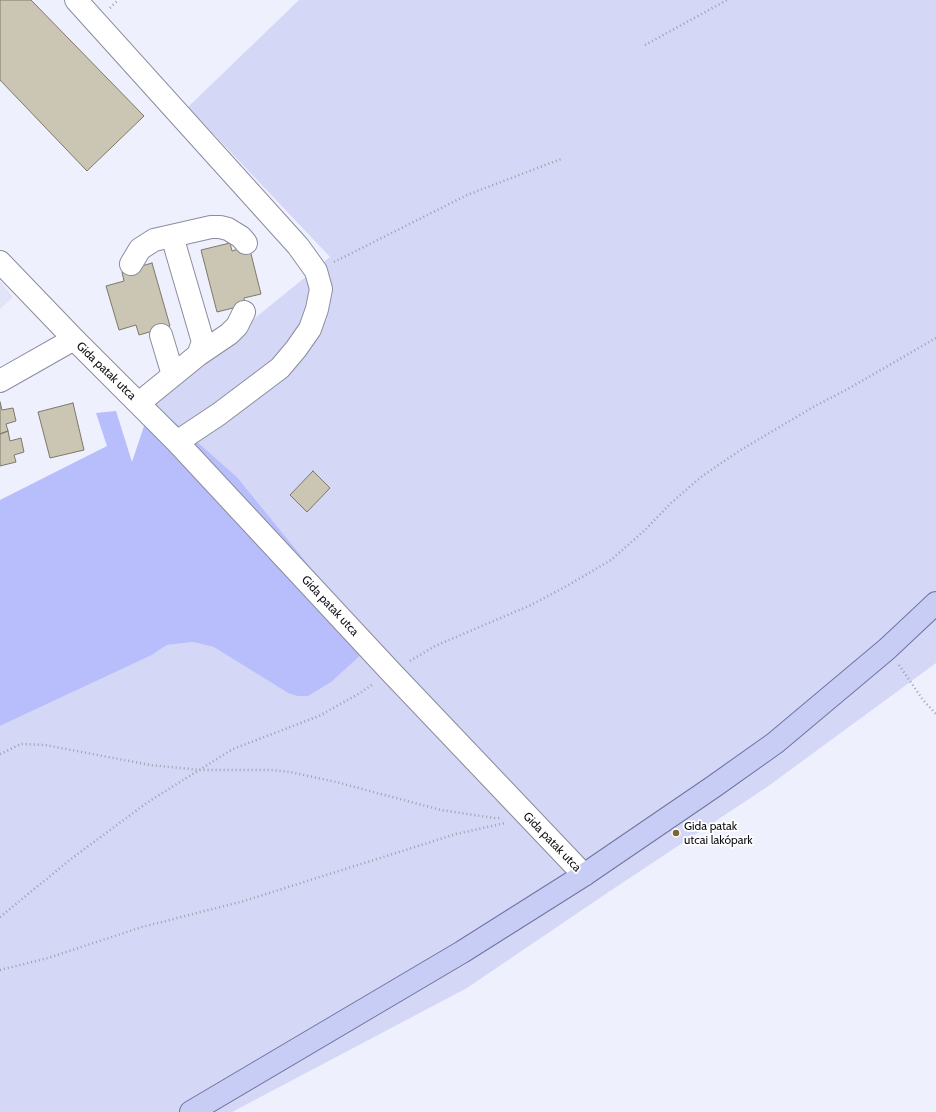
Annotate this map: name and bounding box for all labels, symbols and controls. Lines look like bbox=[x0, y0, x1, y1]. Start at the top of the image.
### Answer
street label: Gida patak utca bbox=[73, 339, 139, 403]
street label: Gida patak utca bbox=[298, 573, 362, 639]
street label: Gida patak utca bbox=[520, 809, 584, 875]
place label: Gida patak utcai lakópark bbox=[684, 819, 753, 847]
marker: Gida patak utcai lakópark bbox=[671, 828, 681, 838]

